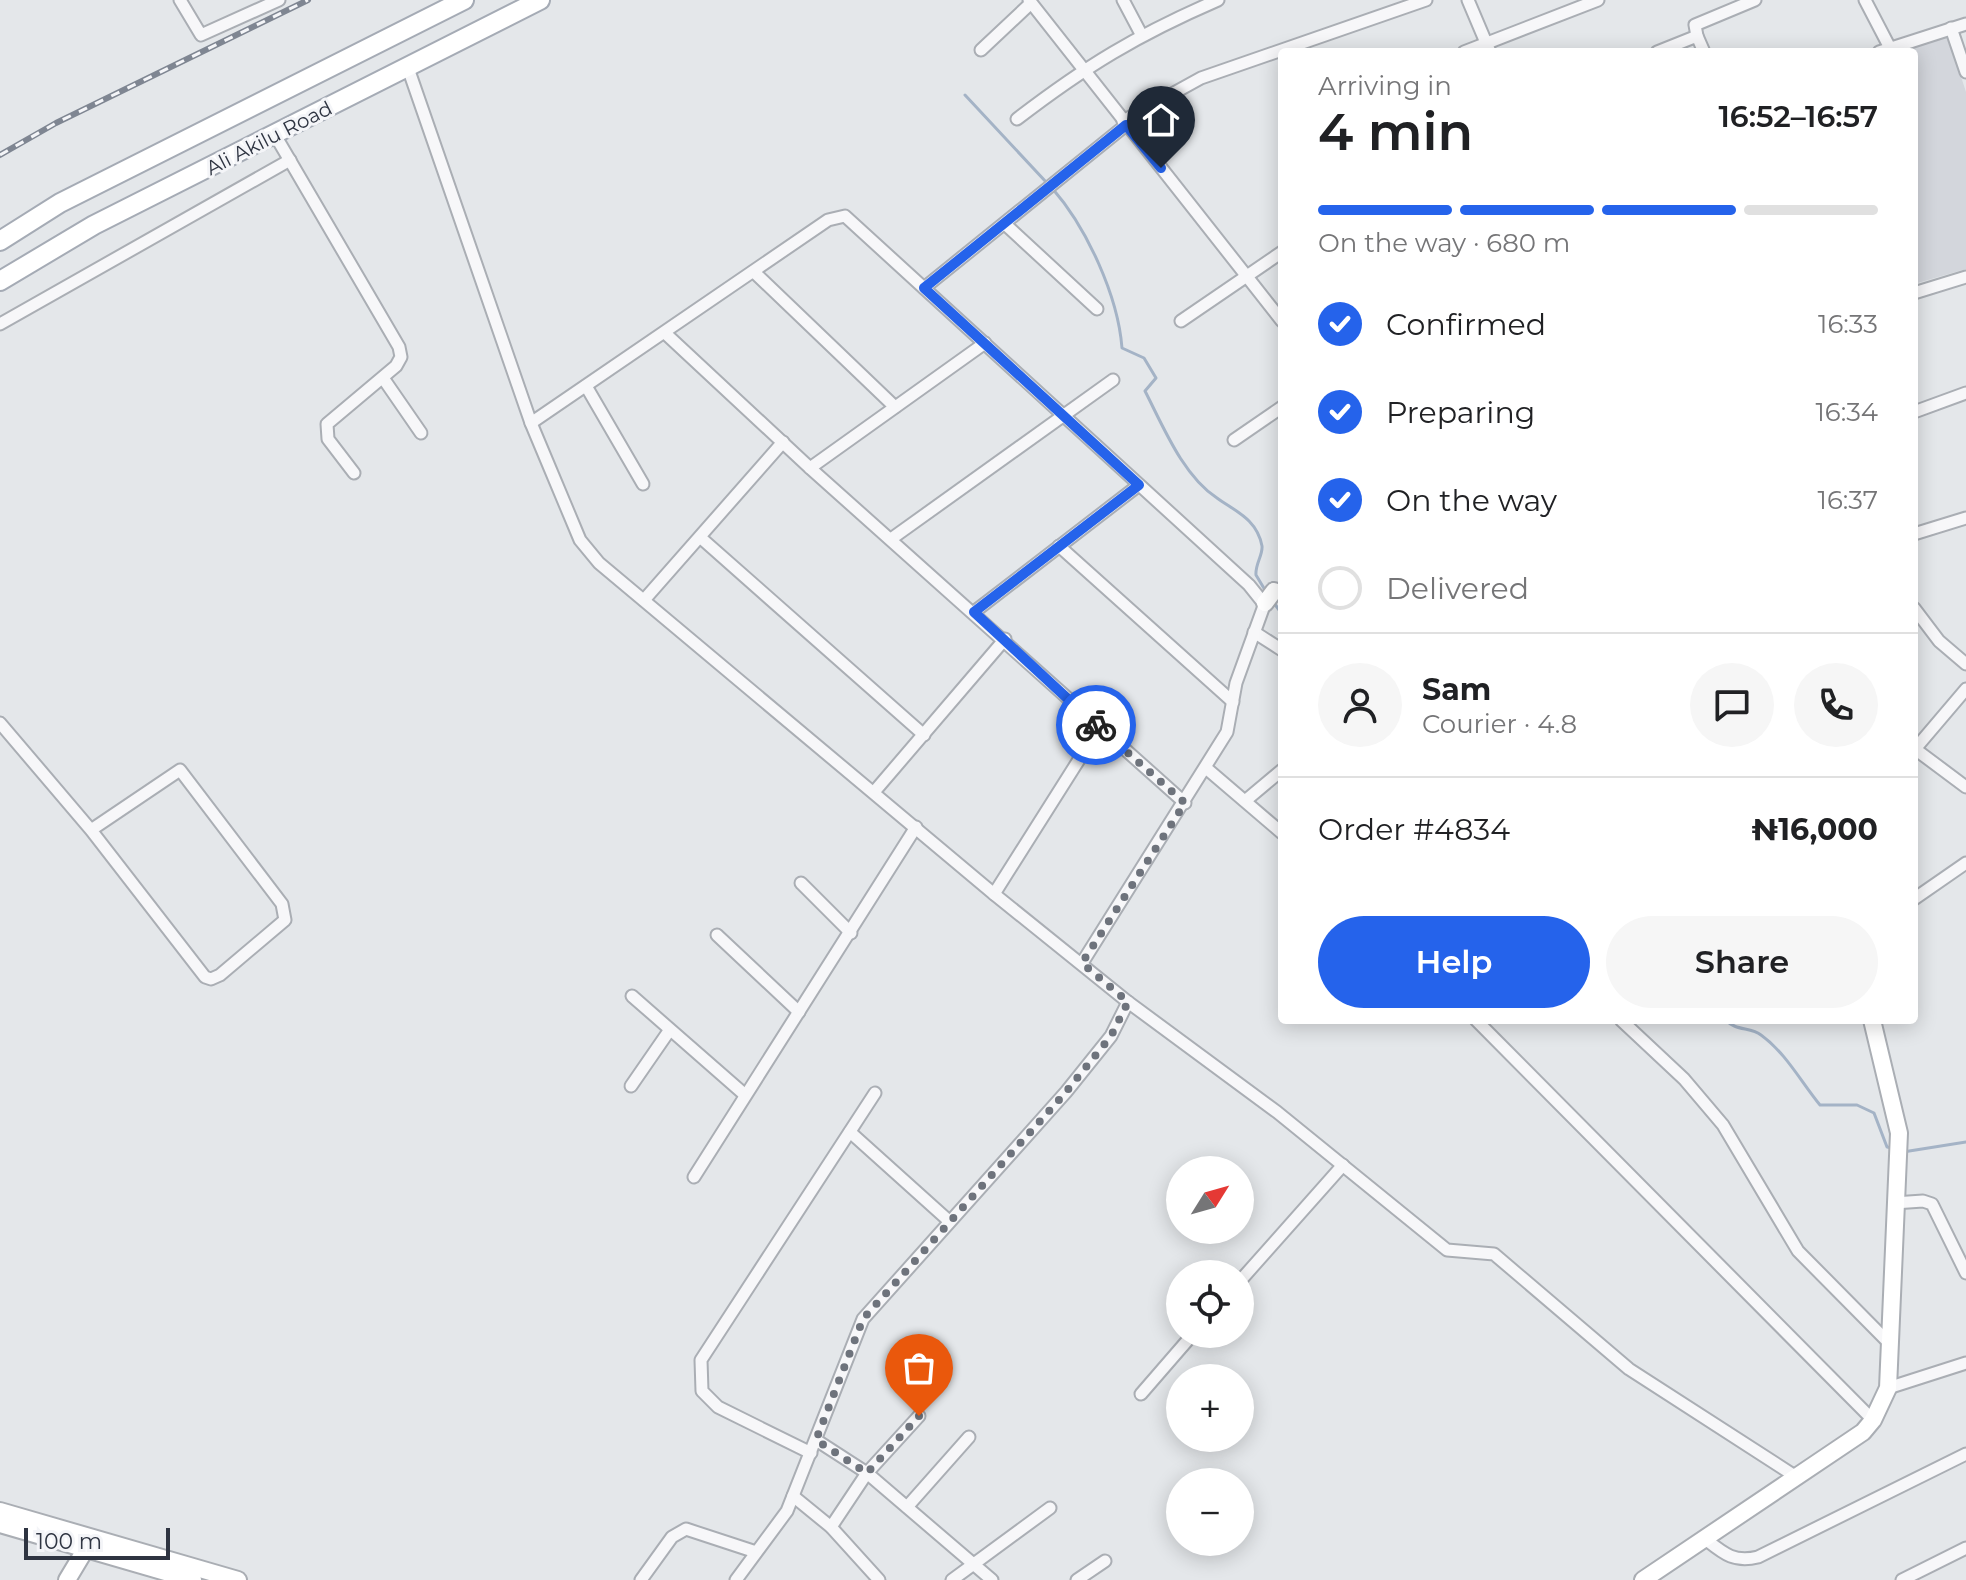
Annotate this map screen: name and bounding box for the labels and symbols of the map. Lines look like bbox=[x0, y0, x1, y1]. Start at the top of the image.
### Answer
pin bbox=[1127, 86, 1195, 168]
street label: Ali Akilu Road bbox=[202, 96, 336, 180]
courier bbox=[1056, 685, 1136, 765]
north arrow bbox=[1166, 1156, 1254, 1244]
pin bbox=[885, 1334, 953, 1416]
scale bar bbox=[24, 1524, 170, 1560]

